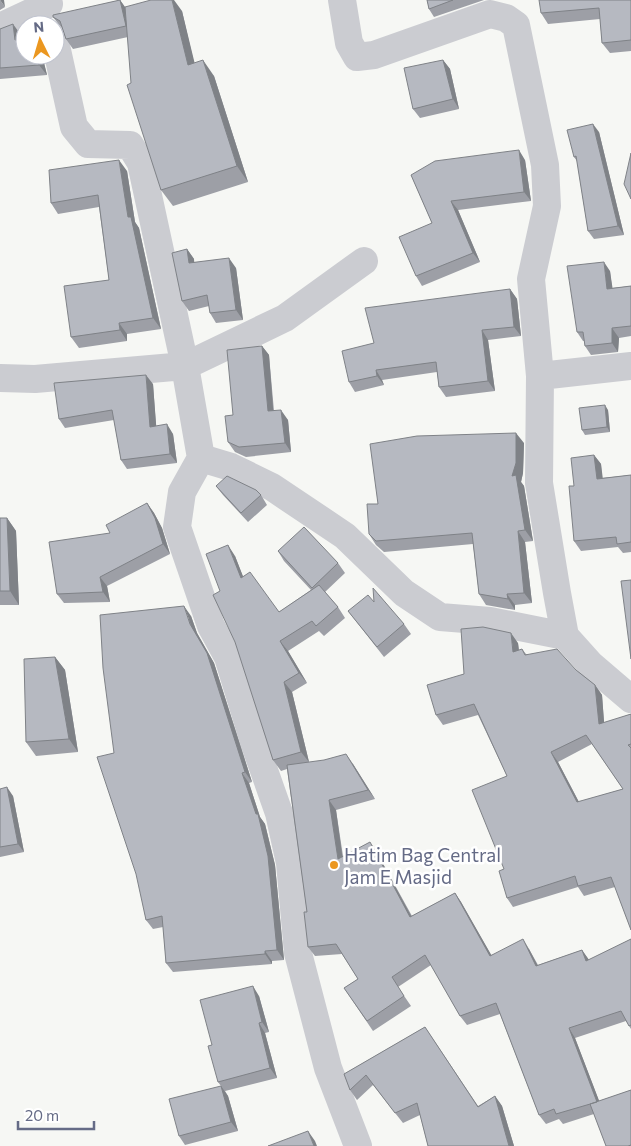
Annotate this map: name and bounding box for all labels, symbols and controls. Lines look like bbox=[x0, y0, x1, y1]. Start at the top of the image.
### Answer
north arrow bbox=[15, 15, 65, 65]
text: N bbox=[33, 18, 45, 35]
place label: Hatim Bag Central Jam E Masjid bbox=[344, 843, 501, 888]
marker: Hatim Bag Central Jam E Masjid bbox=[328, 859, 340, 871]
scale bar bbox=[18, 1098, 94, 1130]
text: 20 m bbox=[25, 1106, 59, 1124]

